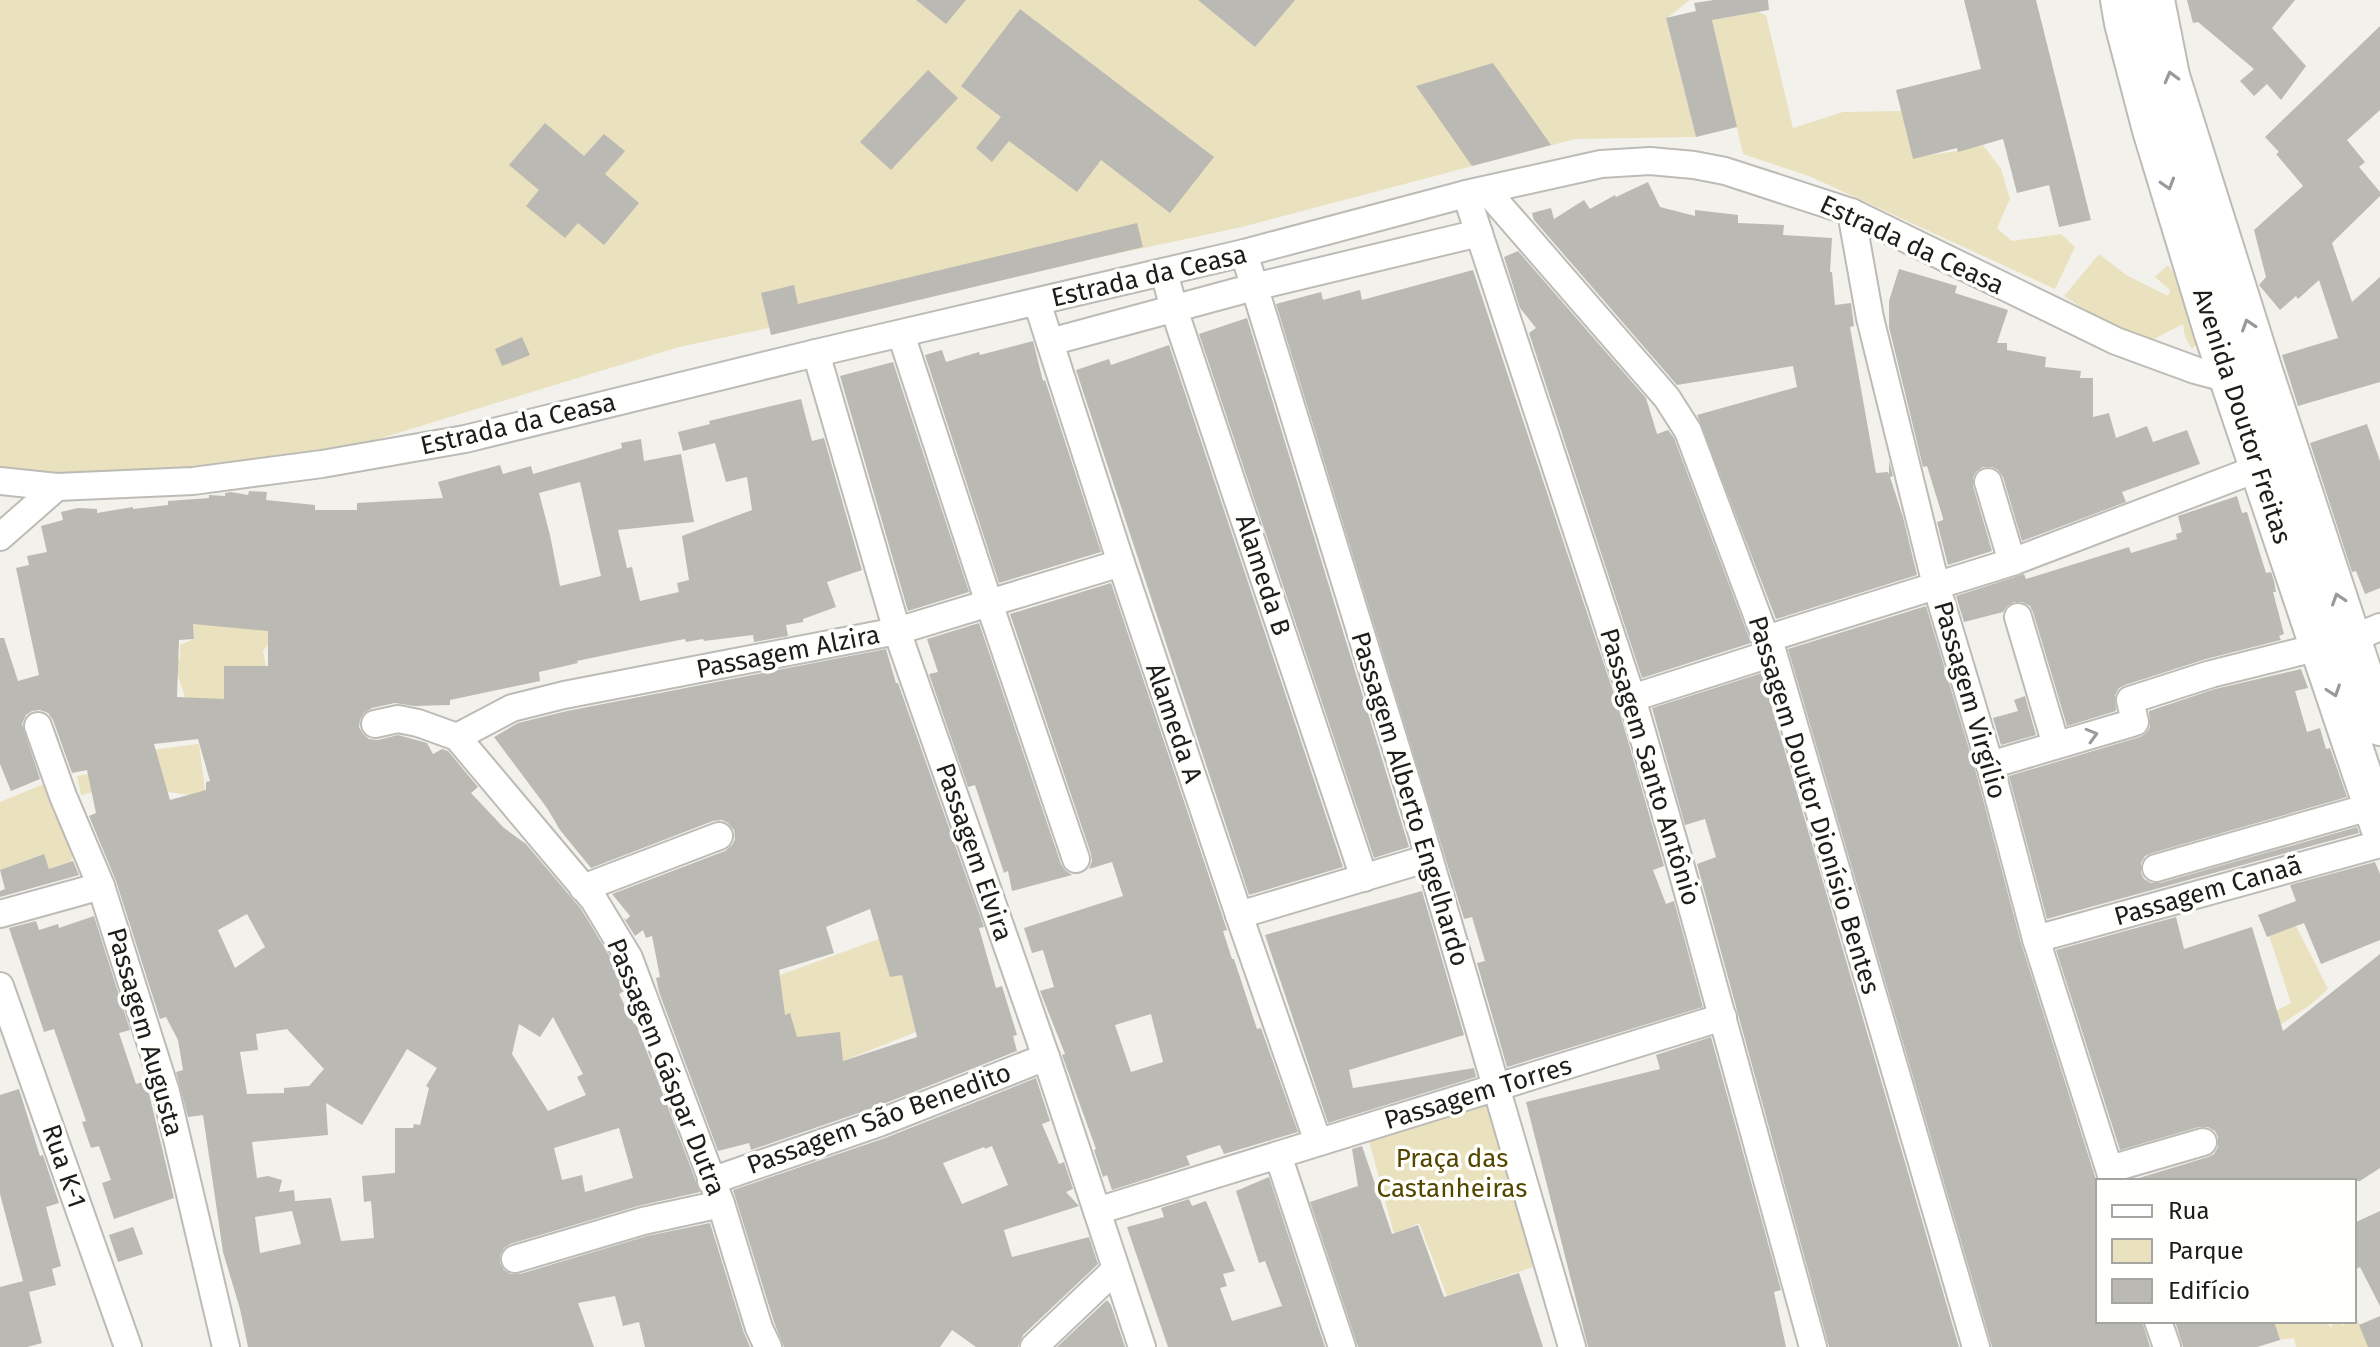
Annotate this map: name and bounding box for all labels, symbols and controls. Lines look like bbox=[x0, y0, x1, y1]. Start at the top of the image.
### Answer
one-way arrow bbox=[2163, 70, 2180, 84]
one-way arrow bbox=[2159, 176, 2175, 190]
street label: Estrada da Ceasa bbox=[1815, 189, 2009, 301]
street label: Estrada da Ceasa bbox=[1048, 238, 1250, 314]
street label: Avenida Doutor Freitas bbox=[2186, 284, 2298, 548]
one-way arrow bbox=[2242, 319, 2258, 333]
street label: Estrada da Ceasa bbox=[417, 386, 619, 462]
street label: Alameda B bbox=[1229, 511, 1297, 639]
one-way arrow bbox=[2332, 592, 2348, 606]
street label: Passagem Virgílio bbox=[1927, 598, 2013, 802]
street label: Passagem Doutor Dionísio Bentes bbox=[1742, 612, 1886, 998]
street label: Passagem Alzira bbox=[694, 619, 882, 685]
street label: Passagem Santo Antônio bbox=[1593, 625, 1707, 909]
street label: Passagem Alberto Engelhardo bbox=[1344, 628, 1476, 970]
street label: Alameda A bbox=[1139, 659, 1209, 787]
one-way arrow bbox=[2324, 684, 2340, 698]
one-way arrow bbox=[2084, 728, 2098, 744]
street label: Passagem Elvira bbox=[929, 759, 1019, 945]
street label: Passagem Canaã bbox=[2111, 849, 2305, 933]
street label: Passagem Augusta bbox=[100, 924, 190, 1140]
street label: Passagem Gáspar Dutra bbox=[600, 934, 732, 1200]
street label: Passagem Torres bbox=[1380, 1050, 1576, 1136]
street label: Passagem São Benedito bbox=[743, 1057, 1015, 1181]
street label: Rua K-1 bbox=[35, 1120, 93, 1212]
park label: Praça das Castanheiras bbox=[1377, 1143, 1527, 1204]
legend bbox=[2096, 1179, 2356, 1323]
text: Rua bbox=[2168, 1197, 2210, 1225]
text: Parque bbox=[2168, 1237, 2244, 1265]
text: Edifício bbox=[2168, 1277, 2250, 1305]

